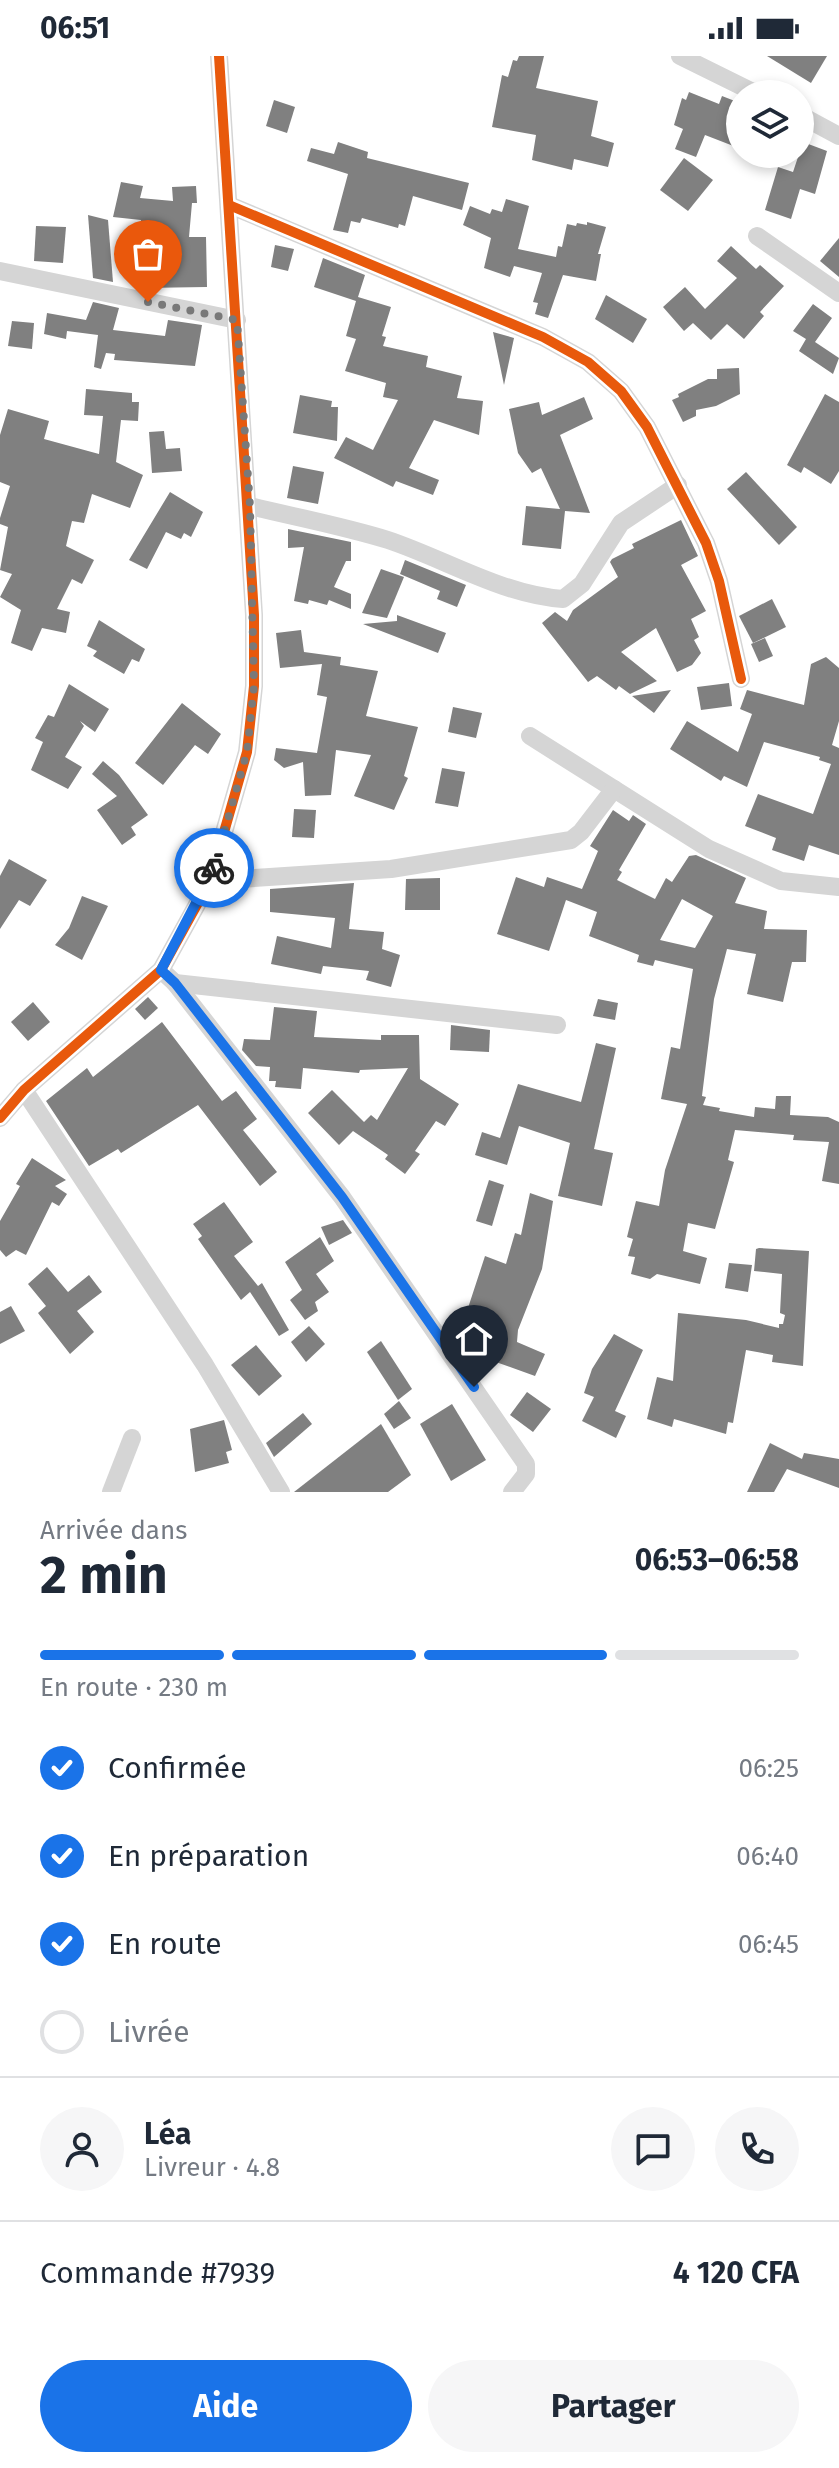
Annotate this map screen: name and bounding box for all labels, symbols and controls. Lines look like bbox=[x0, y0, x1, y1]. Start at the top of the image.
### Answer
text: 06:51 bbox=[40, 10, 110, 46]
map controls bbox=[726, 80, 814, 168]
button: layers bbox=[726, 80, 814, 168]
pin bbox=[114, 220, 182, 302]
icon: bag bbox=[126, 232, 170, 276]
courier bbox=[174, 828, 254, 908]
icon: bike bbox=[192, 846, 236, 890]
pin bbox=[440, 1305, 508, 1387]
icon: home bbox=[452, 1317, 496, 1361]
text: Arrivée dans bbox=[40, 1515, 187, 1546]
text: 06:53–06:58 bbox=[635, 1542, 799, 1578]
text: 2 min bbox=[40, 1544, 168, 1607]
text: En route · 230 m bbox=[40, 1672, 228, 1703]
icon: check bbox=[40, 1746, 84, 1790]
text: Confirmée bbox=[108, 1750, 247, 1786]
text: 06:25 bbox=[738, 1753, 799, 1784]
icon: check bbox=[40, 1834, 84, 1878]
text: En préparation bbox=[108, 1838, 309, 1874]
text: 06:40 bbox=[736, 1841, 799, 1872]
icon: check bbox=[40, 1922, 84, 1966]
text: En route bbox=[108, 1926, 222, 1962]
text: 06:45 bbox=[738, 1929, 799, 1960]
text: Livrée bbox=[108, 2014, 190, 2050]
button: person bbox=[40, 2107, 124, 2191]
button: chat bbox=[611, 2107, 695, 2191]
button: phone bbox=[715, 2107, 799, 2191]
text: Léa bbox=[144, 2116, 191, 2152]
text: Livreur · 4.8 bbox=[144, 2152, 280, 2183]
text: Commande #7939 bbox=[40, 2255, 275, 2291]
text: 4 120 CFA bbox=[673, 2255, 799, 2291]
button: Aide bbox=[40, 2360, 412, 2452]
button: Partager bbox=[428, 2360, 799, 2452]

